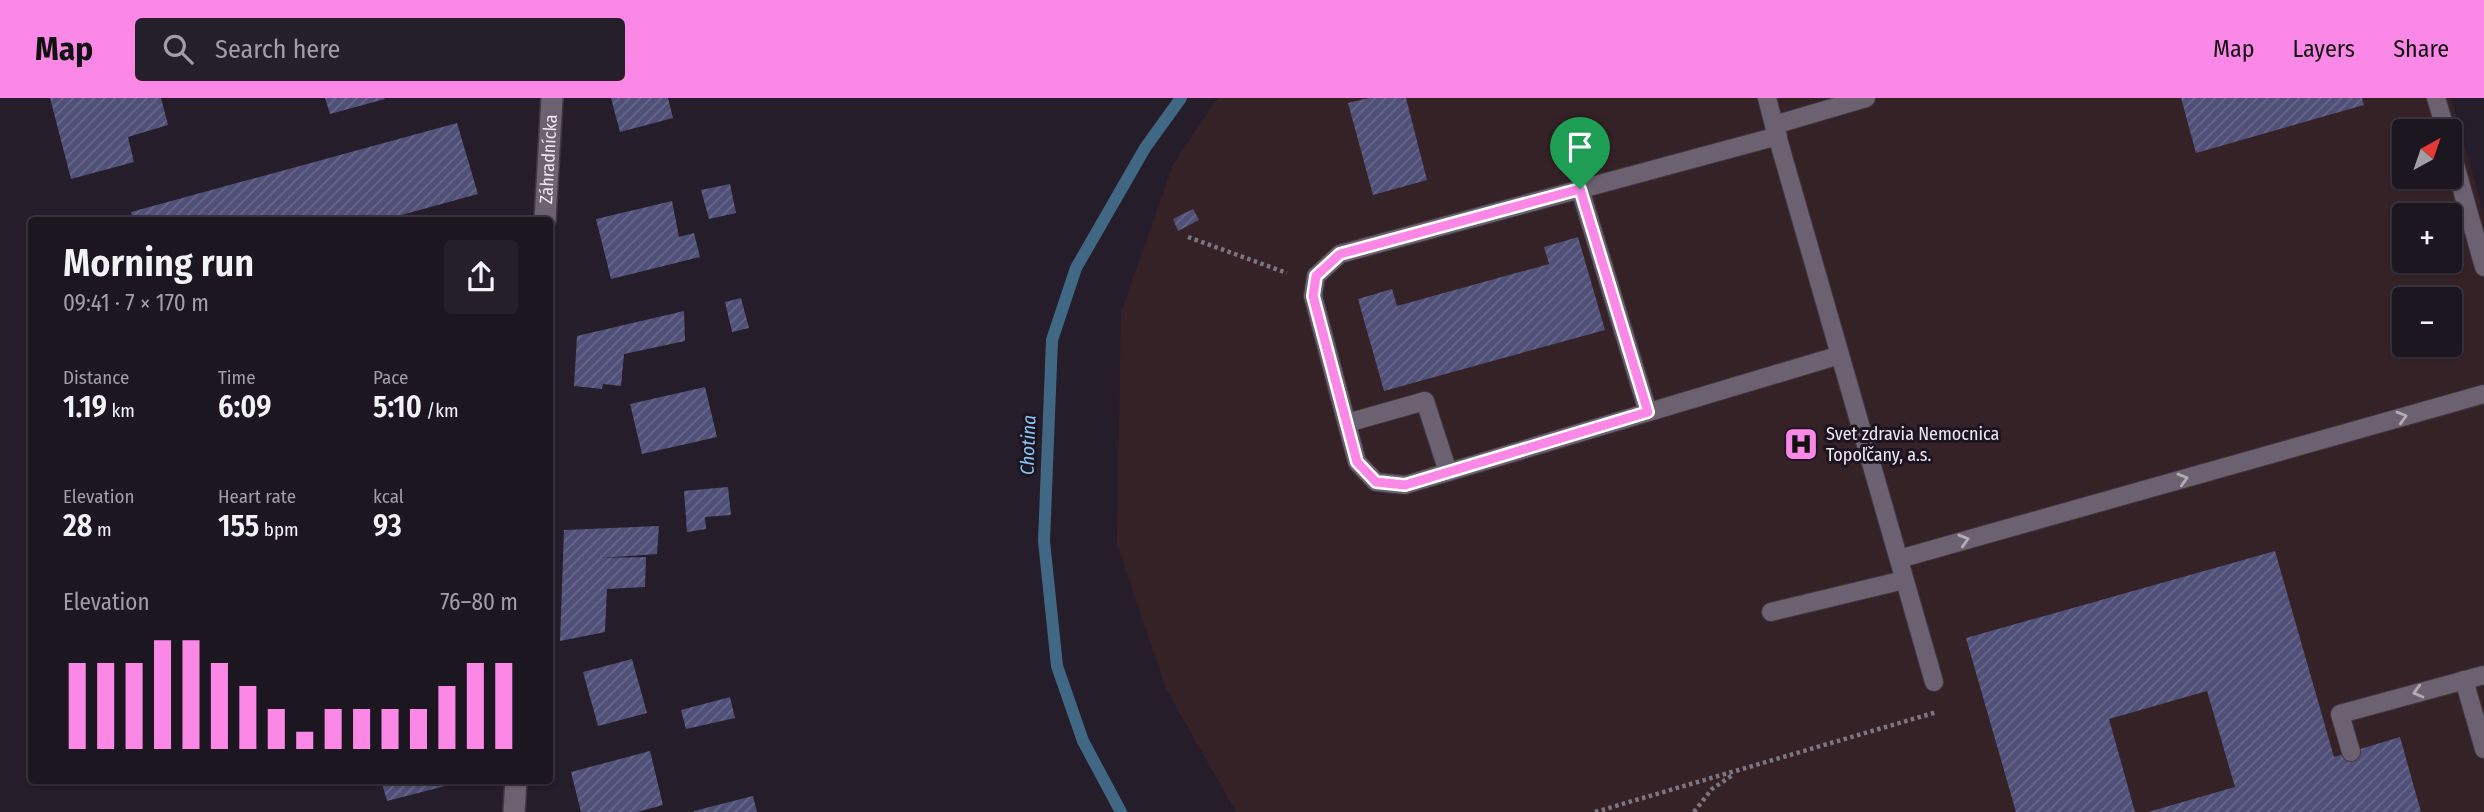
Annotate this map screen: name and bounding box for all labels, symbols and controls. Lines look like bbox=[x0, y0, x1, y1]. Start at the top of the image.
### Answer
search box bbox=[135, 18, 625, 81]
text: Map bbox=[35, 29, 93, 69]
icon: search bbox=[159, 30, 197, 68]
text: Search here bbox=[215, 34, 340, 65]
text: Map bbox=[2213, 35, 2255, 63]
text: Layers bbox=[2293, 35, 2355, 63]
text: Share bbox=[2393, 35, 2449, 63]
street label: Záhradnícka bbox=[535, 114, 562, 204]
pin bbox=[1550, 117, 1610, 189]
north arrow bbox=[2392, 119, 2462, 189]
map controls bbox=[2392, 119, 2462, 357]
icon: arrive bbox=[1561, 128, 1599, 166]
button: + bbox=[2392, 203, 2462, 273]
text: Morning run bbox=[63, 240, 254, 286]
button: share bbox=[444, 240, 518, 314]
button: − bbox=[2392, 287, 2462, 357]
text: 09:41 · 7 × 170 m bbox=[63, 289, 209, 317]
text: Distance bbox=[63, 366, 130, 389]
text: Time bbox=[218, 366, 256, 389]
text: Pace bbox=[373, 366, 408, 389]
text: 1.19 bbox=[63, 389, 107, 425]
text: 6:09 bbox=[218, 389, 271, 425]
text: 5:10 bbox=[373, 389, 422, 425]
text: km bbox=[107, 399, 135, 422]
text: /km bbox=[422, 399, 459, 422]
one-way arrow bbox=[2396, 411, 2408, 425]
water label: Chotina bbox=[1015, 415, 1041, 475]
place label: Svet zdravia Nemocnica Topoľčany, a.s. bbox=[1826, 423, 2000, 466]
hospital icon: Svet zdravia Nemocnica Topoľčany, a.s. bbox=[1782, 425, 1820, 463]
one-way arrow bbox=[2177, 472, 2189, 487]
text: Elevation bbox=[63, 485, 135, 508]
text: Heart rate bbox=[218, 485, 296, 508]
text: kcal bbox=[373, 485, 404, 508]
text: 28 bbox=[63, 508, 92, 544]
text: 155 bbox=[218, 508, 259, 544]
text: 93 bbox=[373, 508, 402, 544]
text: m bbox=[92, 518, 112, 541]
text: bpm bbox=[259, 518, 299, 541]
one-way arrow bbox=[1958, 534, 1970, 549]
text: Elevation bbox=[63, 588, 150, 616]
text: 76–80 m bbox=[440, 588, 518, 616]
one-way arrow bbox=[2412, 684, 2424, 699]

